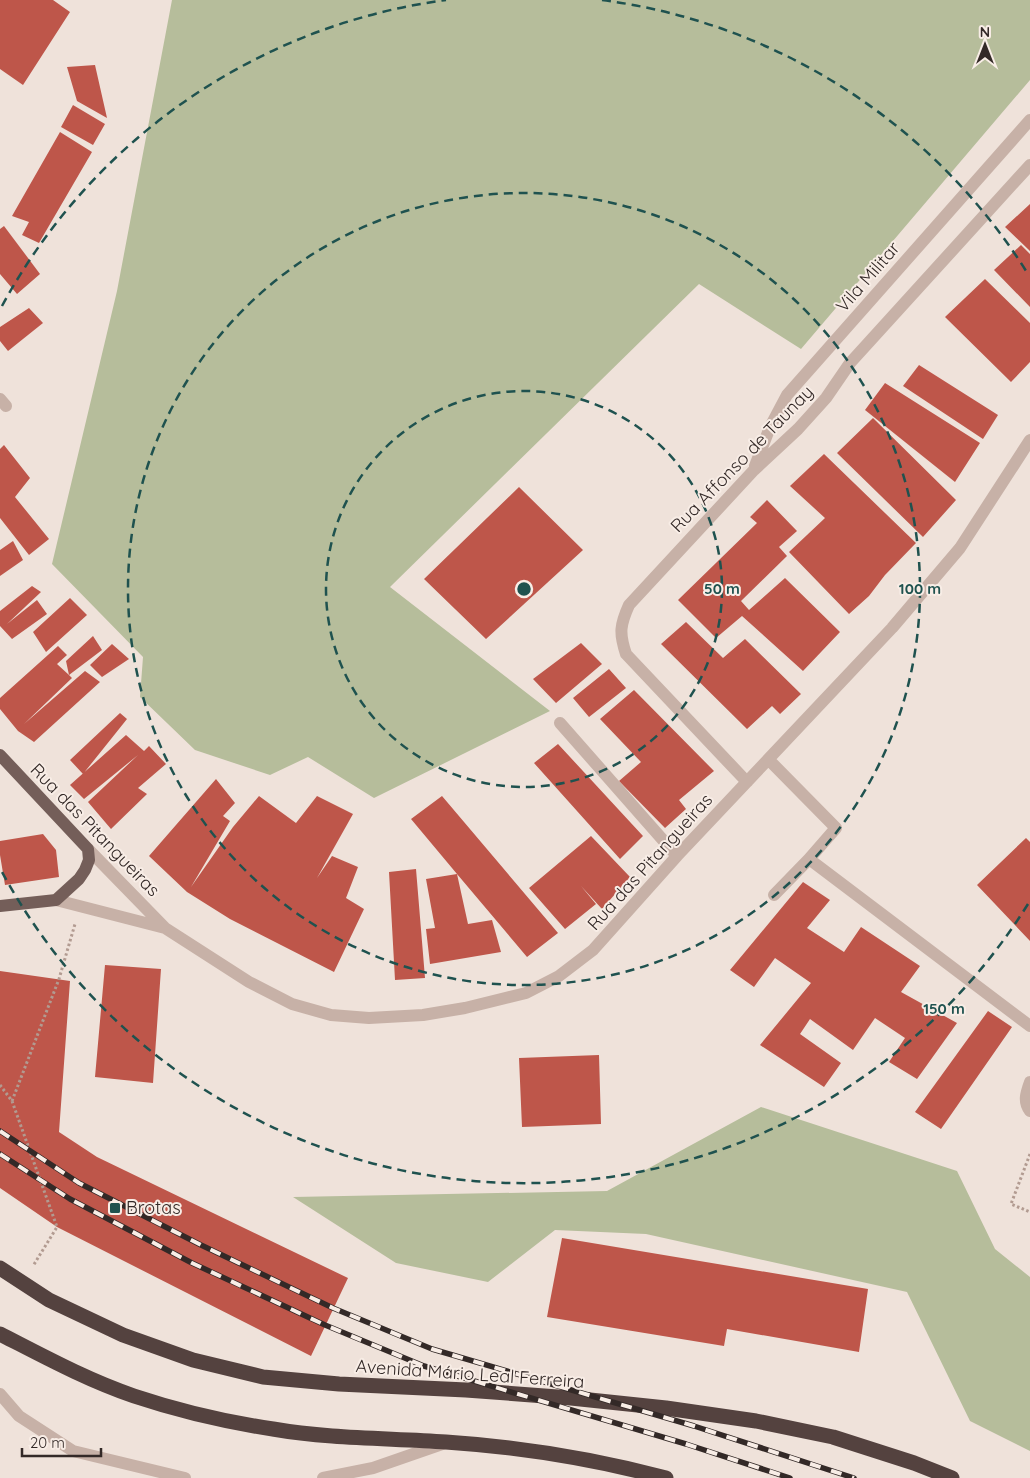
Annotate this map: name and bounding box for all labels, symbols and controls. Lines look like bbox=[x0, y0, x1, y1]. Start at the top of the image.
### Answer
north arrow bbox=[960, 20, 1010, 70]
text: N bbox=[980, 23, 990, 41]
street label: Vila Militar bbox=[831, 236, 905, 317]
street label: Rua Affonso de Taunay bbox=[665, 380, 818, 537]
text: 50 m bbox=[704, 579, 740, 598]
text: 100 m bbox=[899, 579, 941, 598]
centre of rings bbox=[515, 580, 533, 598]
street label: Rua das Pitangueiras bbox=[26, 758, 165, 901]
street label: Rua das Pitangueiras bbox=[582, 788, 717, 935]
text: 150 m bbox=[923, 999, 965, 1018]
place label: Brotas bbox=[126, 1196, 181, 1219]
marker: Brotas bbox=[108, 1201, 122, 1215]
street label: Avenida Mário Leal Ferreira bbox=[355, 1354, 585, 1393]
scale bar bbox=[22, 1426, 101, 1458]
text: 20 m bbox=[30, 1433, 65, 1452]

